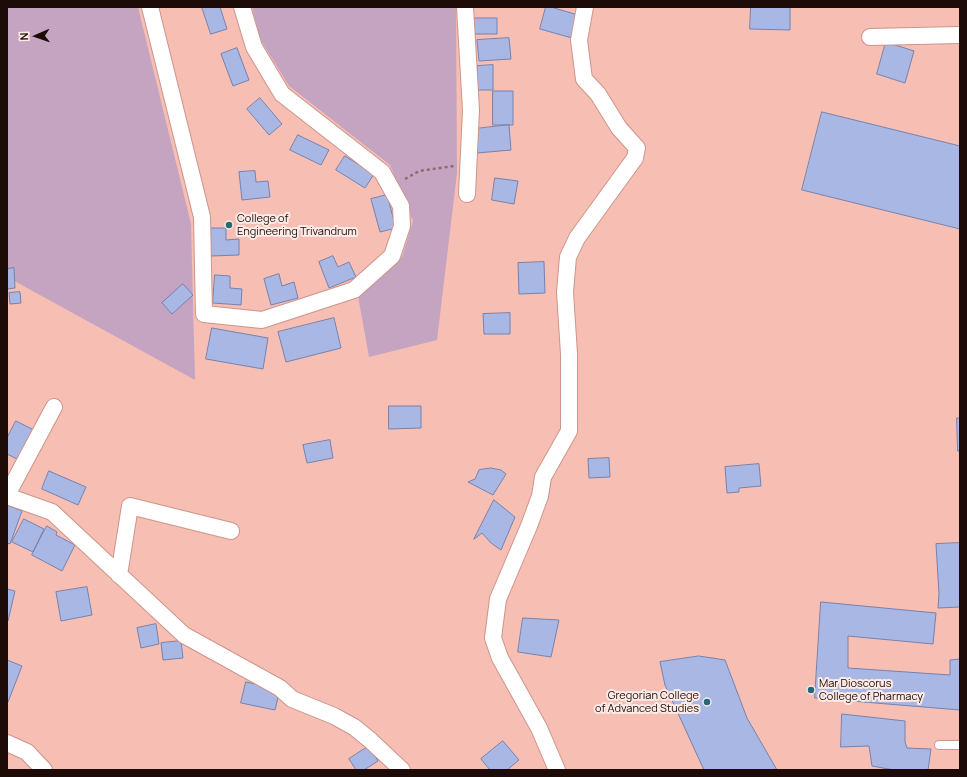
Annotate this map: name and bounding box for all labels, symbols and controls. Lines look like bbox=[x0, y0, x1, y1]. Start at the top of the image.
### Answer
north arrow bbox=[16, 16, 56, 56]
text: N bbox=[16, 32, 31, 41]
place label: College of Engineering Trivandrum bbox=[237, 212, 357, 238]
marker: College of Engineering Trivandrum bbox=[224, 220, 234, 230]
place label: Mar Dioscorus College of Pharmacy bbox=[819, 677, 923, 703]
marker: Mar Dioscorus College of Pharmacy bbox=[806, 685, 816, 695]
place label: Gregorian College of Advanced Studies bbox=[595, 689, 699, 715]
marker: Gregorian College of Advanced Studies bbox=[702, 697, 712, 707]

